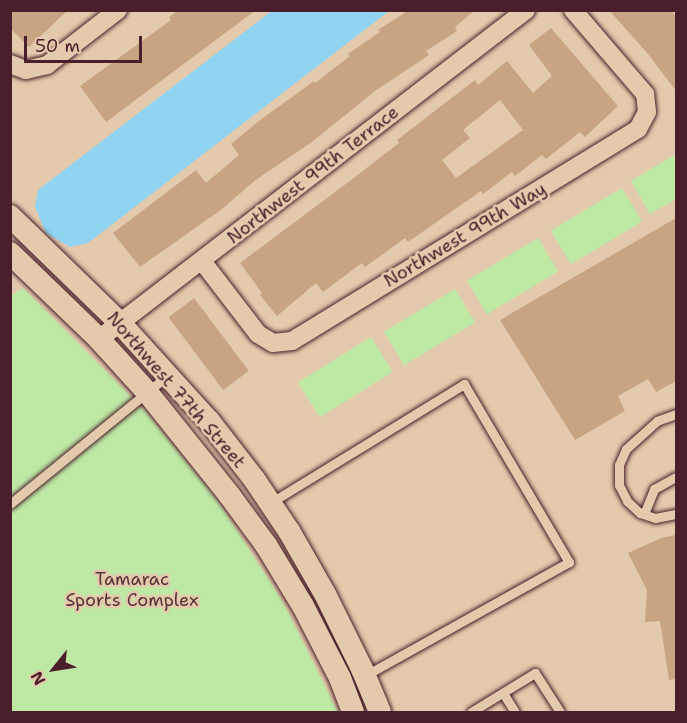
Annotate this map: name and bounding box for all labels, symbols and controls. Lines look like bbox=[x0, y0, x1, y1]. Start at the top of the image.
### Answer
scale bar bbox=[27, 24, 146, 62]
text: 50 m bbox=[35, 34, 80, 58]
street label: Northwest 99th Terrace bbox=[223, 101, 403, 249]
street label: Northwest 99th Way bbox=[380, 178, 550, 292]
street label: Northwest 77th Street bbox=[102, 307, 250, 473]
park label: Tamarac Sports Complex bbox=[65, 569, 199, 612]
north arrow bbox=[24, 639, 84, 699]
text: N bbox=[26, 668, 50, 689]

